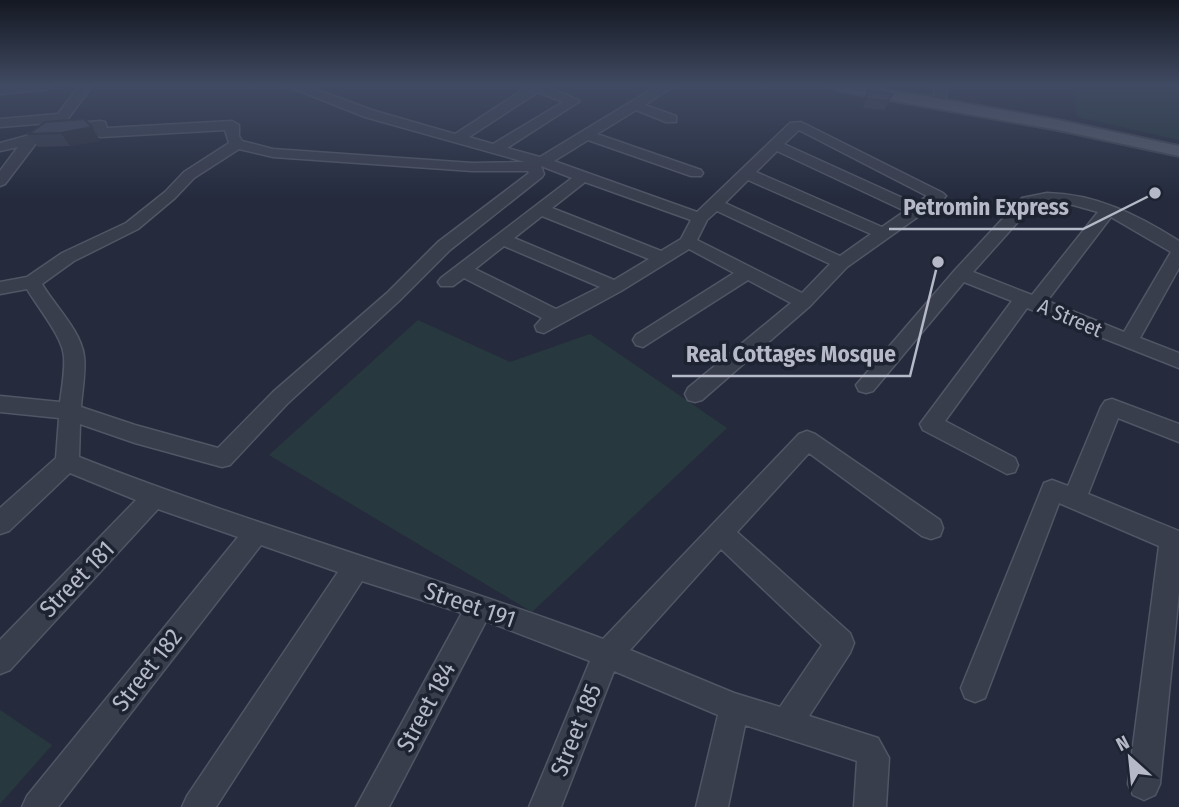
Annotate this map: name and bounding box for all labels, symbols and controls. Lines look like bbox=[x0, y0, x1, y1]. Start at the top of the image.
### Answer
callout: Petromin Express bbox=[889, 185, 1083, 229]
text: Petromin Express bbox=[903, 193, 1069, 221]
street label: A Street bbox=[1034, 293, 1106, 343]
callout: Real Cottages Mosque bbox=[672, 332, 910, 376]
text: Real Cottages Mosque bbox=[686, 340, 896, 368]
street label: Street 181 bbox=[34, 535, 120, 623]
street label: Street 191 bbox=[421, 576, 519, 634]
street label: Street 182 bbox=[106, 623, 188, 717]
street label: Street 184 bbox=[391, 657, 461, 757]
street label: Street 185 bbox=[545, 680, 607, 780]
north arrow bbox=[1095, 723, 1165, 793]
text: N bbox=[1112, 730, 1133, 756]

